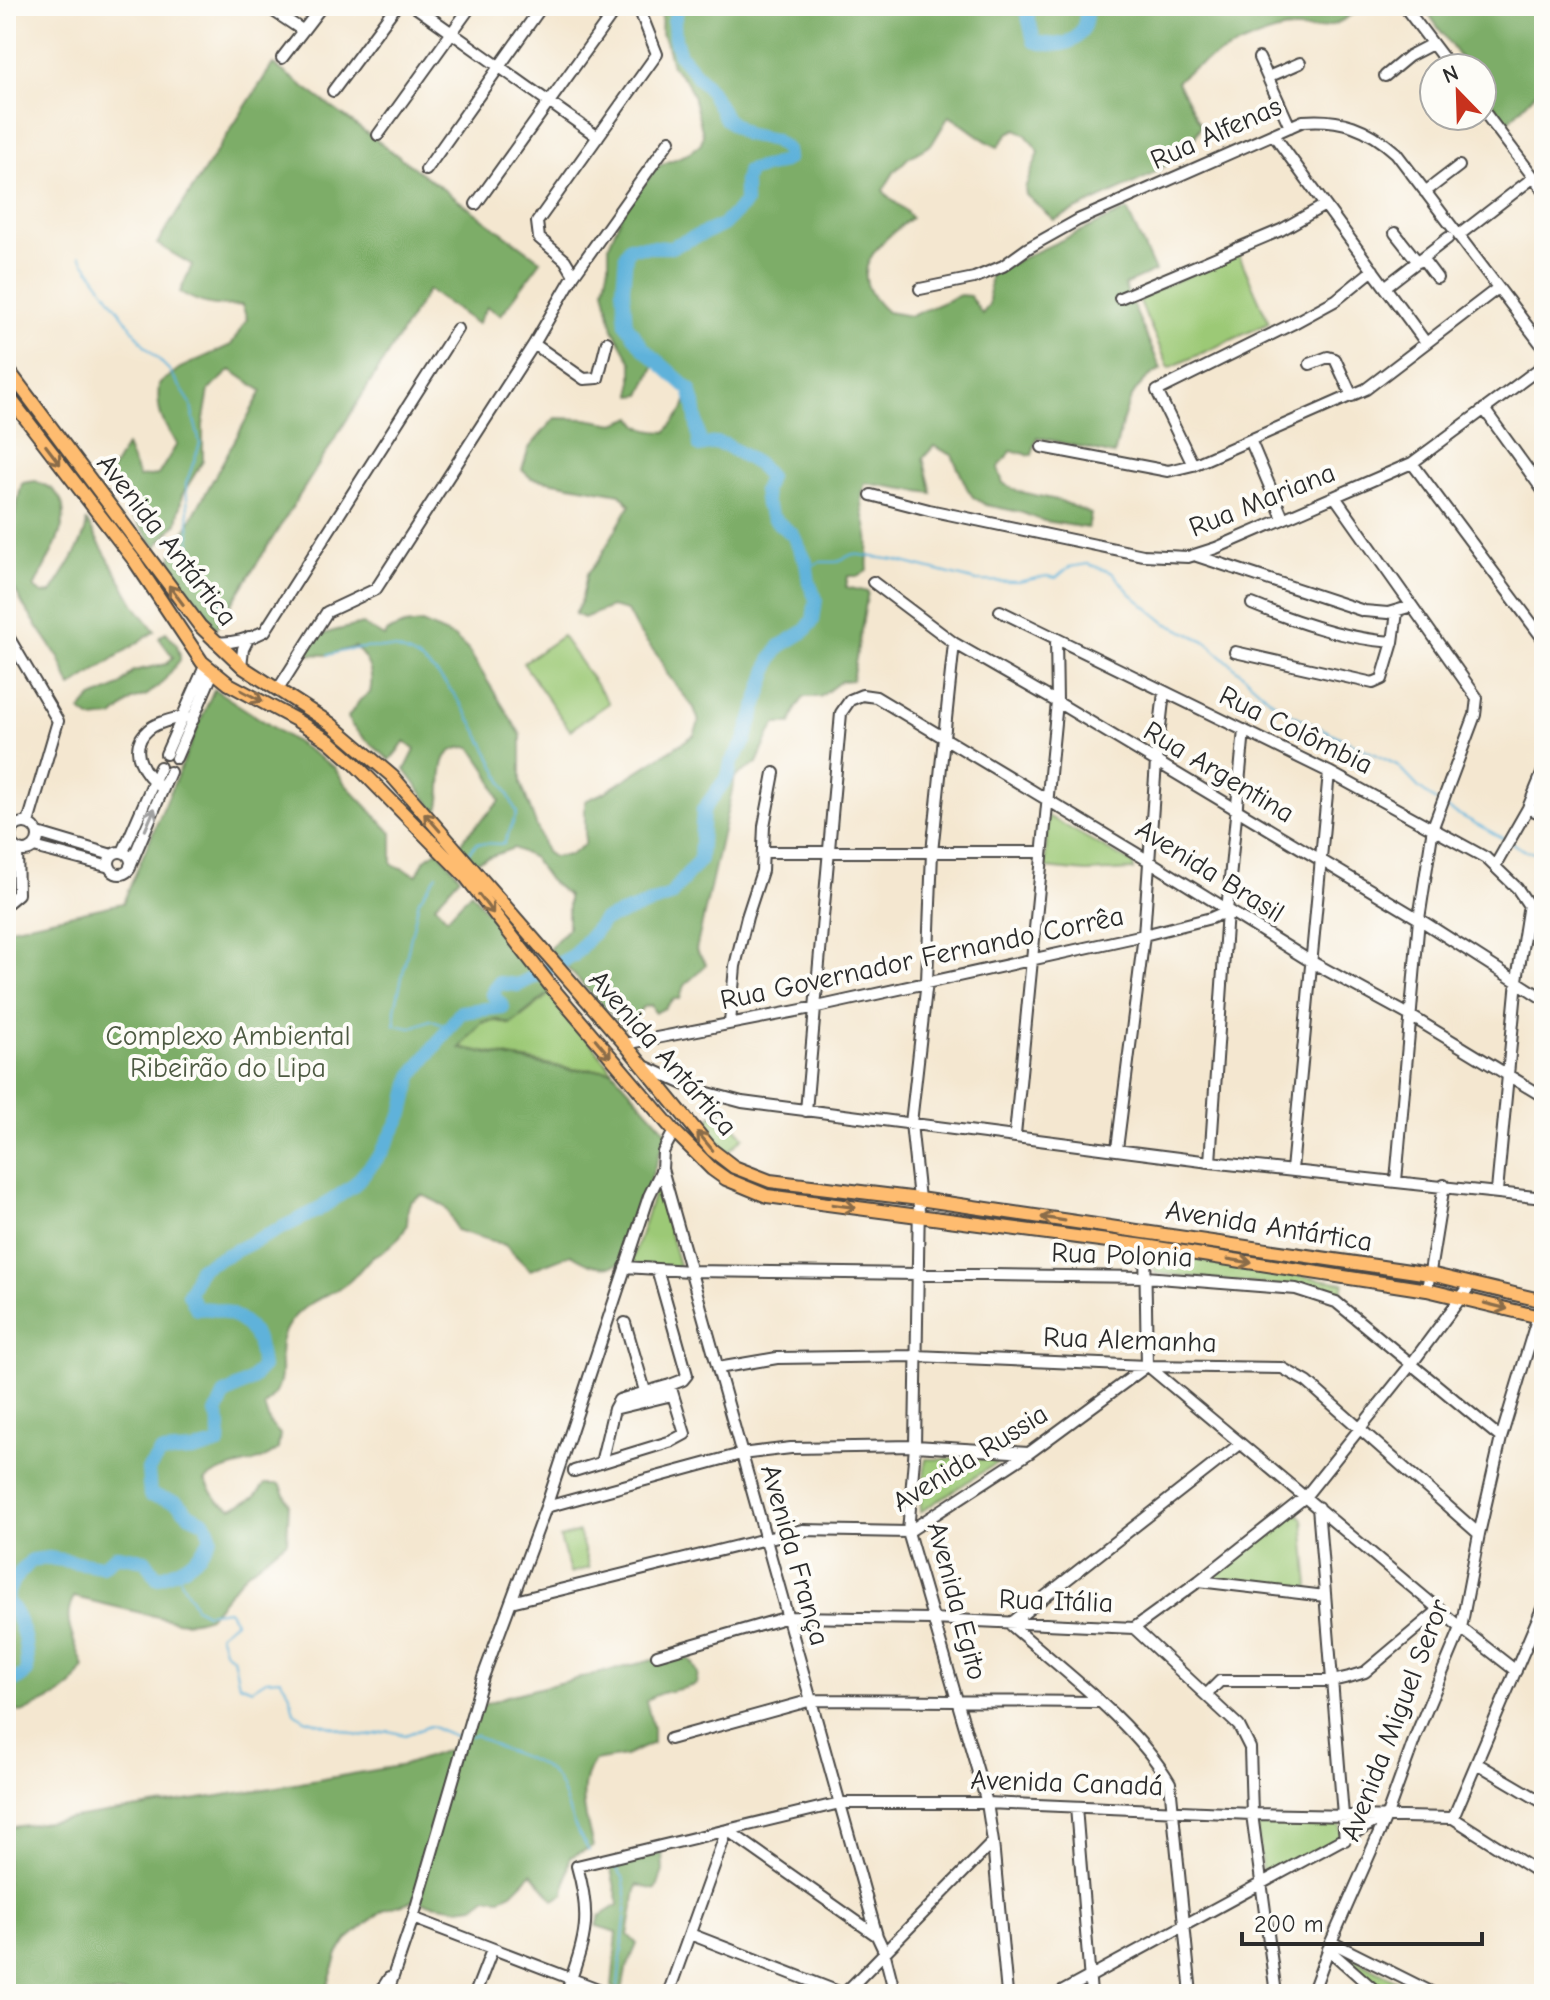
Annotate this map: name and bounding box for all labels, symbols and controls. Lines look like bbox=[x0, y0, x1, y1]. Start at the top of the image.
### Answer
north arrow bbox=[1418, 52, 1498, 132]
text: N bbox=[1439, 60, 1462, 89]
street label: Rua Alfenas bbox=[1145, 90, 1287, 176]
one-way arrow bbox=[45, 444, 62, 466]
street label: Avenida Antártica bbox=[90, 448, 244, 632]
street label: Rua Mariana bbox=[1184, 456, 1340, 544]
one-way arrow bbox=[168, 585, 185, 606]
street label: Rua Colômbia bbox=[1214, 679, 1378, 781]
one-way arrow bbox=[240, 689, 263, 705]
street label: Rua Argentina bbox=[1138, 715, 1300, 829]
one-way arrow bbox=[144, 807, 159, 832]
one-way arrow bbox=[423, 812, 441, 832]
street label: Avenida Brasil bbox=[1130, 813, 1290, 929]
one-way arrow bbox=[477, 893, 494, 914]
street label: Rua Governador Fernando Corrêa bbox=[717, 900, 1127, 1016]
street label: Avenida Antártica bbox=[582, 964, 744, 1142]
park label: Complexo Ambiental Ribeirão do Lipa bbox=[105, 1020, 351, 1084]
one-way arrow bbox=[594, 1038, 612, 1058]
one-way arrow bbox=[696, 1131, 714, 1151]
street label: Avenida Antártica bbox=[1163, 1194, 1375, 1258]
one-way arrow bbox=[831, 1199, 856, 1214]
one-way arrow bbox=[1041, 1211, 1066, 1226]
street label: Rua Polonia bbox=[1051, 1237, 1193, 1273]
one-way arrow bbox=[1227, 1255, 1252, 1270]
one-way arrow bbox=[1483, 1299, 1509, 1314]
street label: Rua Alemanha bbox=[1043, 1321, 1217, 1359]
street label: Avenida Russia bbox=[886, 1398, 1054, 1518]
street label: Avenida França bbox=[754, 1461, 836, 1649]
street label: Avenida Egito bbox=[921, 1519, 993, 1683]
street label: Rua Itália bbox=[998, 1583, 1114, 1619]
street label: Avenida Miguel Seror bbox=[1334, 1595, 1456, 1845]
street label: Avenida Canadá bbox=[970, 1764, 1164, 1802]
scale bar bbox=[1242, 1896, 1482, 1946]
text: 200 m bbox=[1254, 1910, 1324, 1938]

